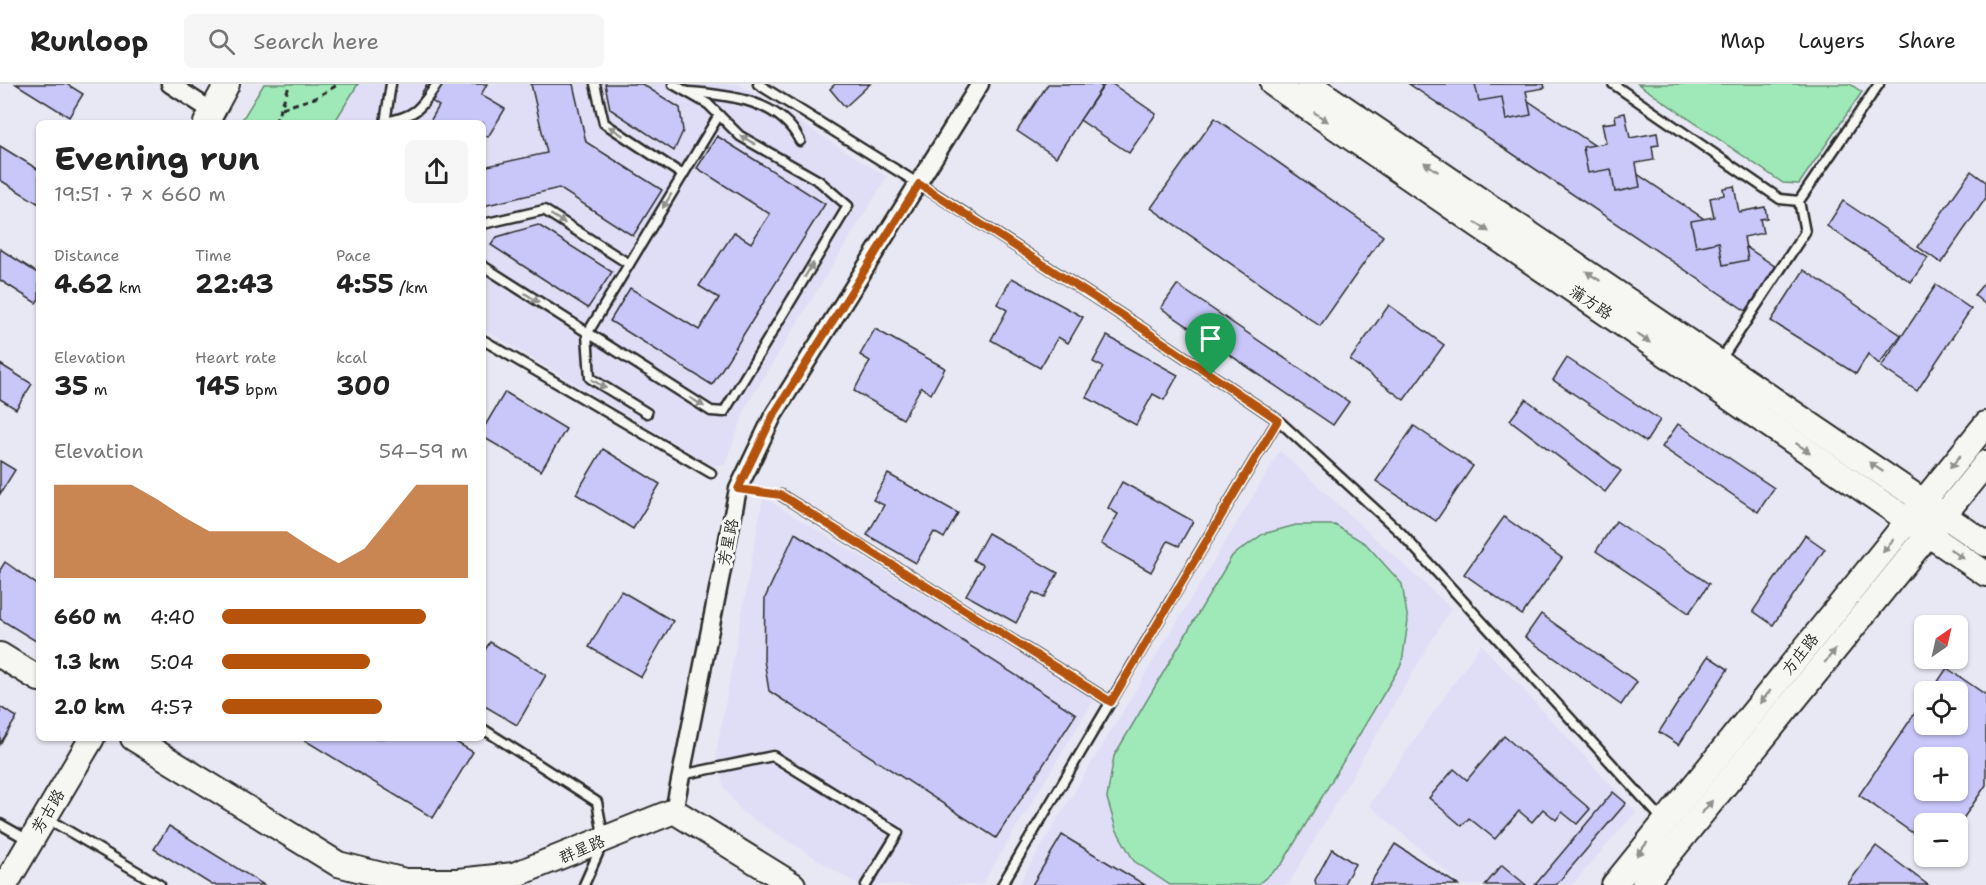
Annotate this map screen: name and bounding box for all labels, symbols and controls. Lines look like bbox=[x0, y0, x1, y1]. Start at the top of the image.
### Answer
search box bbox=[184, 14, 604, 68]
text: Runloop bbox=[30, 22, 148, 60]
icon: search bbox=[205, 25, 238, 58]
text: Search here bbox=[253, 27, 379, 56]
text: Map bbox=[1720, 27, 1765, 55]
text: Layers bbox=[1798, 27, 1865, 55]
text: Share bbox=[1898, 27, 1956, 55]
one-way arrow bbox=[1313, 111, 1329, 122]
one-way arrow bbox=[608, 126, 625, 137]
one-way arrow bbox=[740, 135, 756, 146]
text: Evening run bbox=[54, 136, 260, 181]
button: share bbox=[405, 140, 468, 203]
one-way arrow bbox=[1423, 162, 1439, 173]
text: 19:51 · 7 × 660 m bbox=[54, 181, 226, 207]
one-way arrow bbox=[662, 193, 673, 209]
one-way arrow bbox=[550, 214, 567, 225]
one-way arrow bbox=[1474, 221, 1490, 232]
text: Distance bbox=[54, 245, 120, 266]
text: Time bbox=[195, 245, 232, 266]
text: Pace bbox=[336, 245, 371, 266]
one-way arrow bbox=[804, 262, 815, 278]
text: 4.62 bbox=[54, 266, 113, 301]
text: 22:43 bbox=[195, 266, 274, 301]
text: 4:55 bbox=[336, 266, 394, 301]
one-way arrow bbox=[1584, 270, 1601, 281]
text: km bbox=[113, 277, 141, 298]
text: /km bbox=[394, 277, 428, 298]
street label: 蒲方路 bbox=[1565, 280, 1617, 324]
one-way arrow bbox=[524, 292, 540, 303]
pin bbox=[1185, 313, 1236, 375]
icon: arrive bbox=[1194, 322, 1227, 355]
one-way arrow bbox=[1634, 332, 1650, 344]
text: Elevation bbox=[54, 347, 126, 368]
text: Heart rate bbox=[195, 347, 277, 368]
text: kcal bbox=[336, 347, 367, 368]
text: 35 bbox=[54, 368, 88, 403]
text: 145 bbox=[195, 368, 240, 403]
text: 300 bbox=[336, 368, 390, 403]
text: m bbox=[88, 379, 108, 400]
text: bpm bbox=[240, 379, 278, 400]
one-way arrow bbox=[591, 379, 608, 389]
one-way arrow bbox=[689, 397, 705, 408]
text: Elevation bbox=[54, 438, 144, 464]
text: 54–59 m bbox=[379, 438, 468, 464]
one-way arrow bbox=[1795, 442, 1811, 454]
one-way arrow bbox=[1949, 454, 1962, 470]
one-way arrow bbox=[1868, 462, 1884, 473]
street label: 芳星路 bbox=[713, 516, 743, 568]
one-way arrow bbox=[1881, 538, 1894, 554]
one-way arrow bbox=[1949, 548, 1965, 560]
text: 660 m bbox=[54, 604, 121, 630]
text: 4:40 bbox=[150, 604, 195, 630]
north arrow bbox=[1914, 615, 1968, 669]
map controls bbox=[1914, 615, 1968, 867]
street label: 方庄路 bbox=[1777, 629, 1823, 679]
one-way arrow bbox=[1823, 648, 1836, 663]
text: 1.3 km bbox=[54, 649, 120, 675]
text: 5:04 bbox=[150, 649, 194, 675]
button: locate bbox=[1914, 681, 1968, 735]
one-way arrow bbox=[1758, 689, 1771, 705]
text: 2.0 km bbox=[54, 694, 125, 720]
text: 4:57 bbox=[150, 694, 193, 720]
button: + bbox=[1914, 747, 1968, 801]
street label: 芳古路 bbox=[27, 785, 69, 837]
one-way arrow bbox=[1701, 799, 1714, 815]
button: − bbox=[1914, 813, 1968, 867]
street label: 群星路 bbox=[556, 830, 608, 868]
one-way arrow bbox=[1637, 841, 1649, 856]

